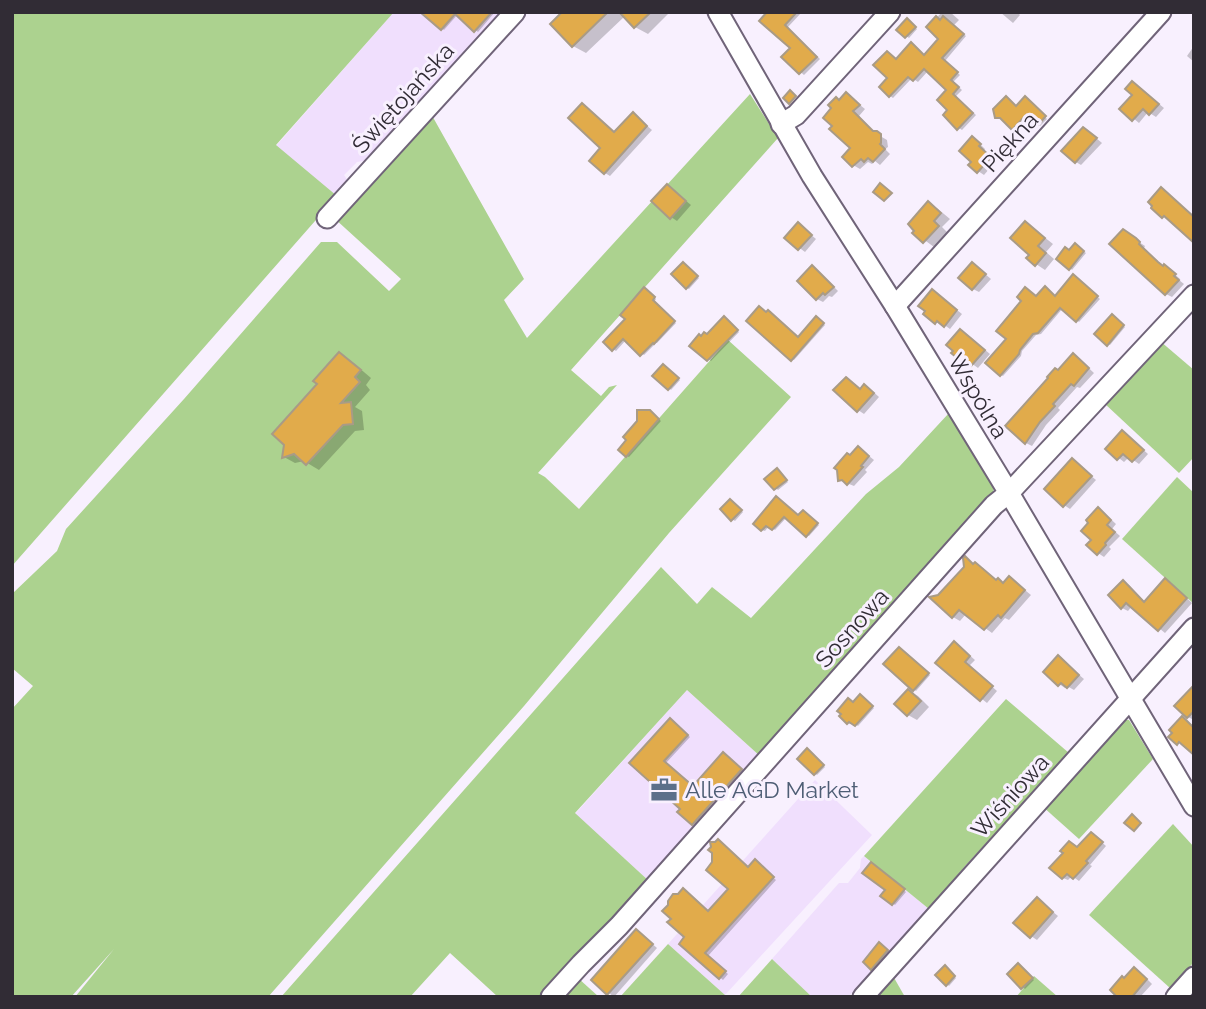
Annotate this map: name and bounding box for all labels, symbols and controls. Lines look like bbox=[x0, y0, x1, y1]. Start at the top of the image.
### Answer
street label: Świętojańska bbox=[346, 37, 459, 158]
street label: Piękna bbox=[976, 106, 1043, 177]
street label: Wspólna bbox=[943, 349, 1014, 443]
street label: Sosnowa bbox=[809, 583, 894, 673]
street label: Wiśniowa bbox=[965, 748, 1054, 843]
office icon: Alle AGD Market bbox=[649, 775, 679, 805]
place label: Alle AGD Market bbox=[685, 776, 859, 803]

